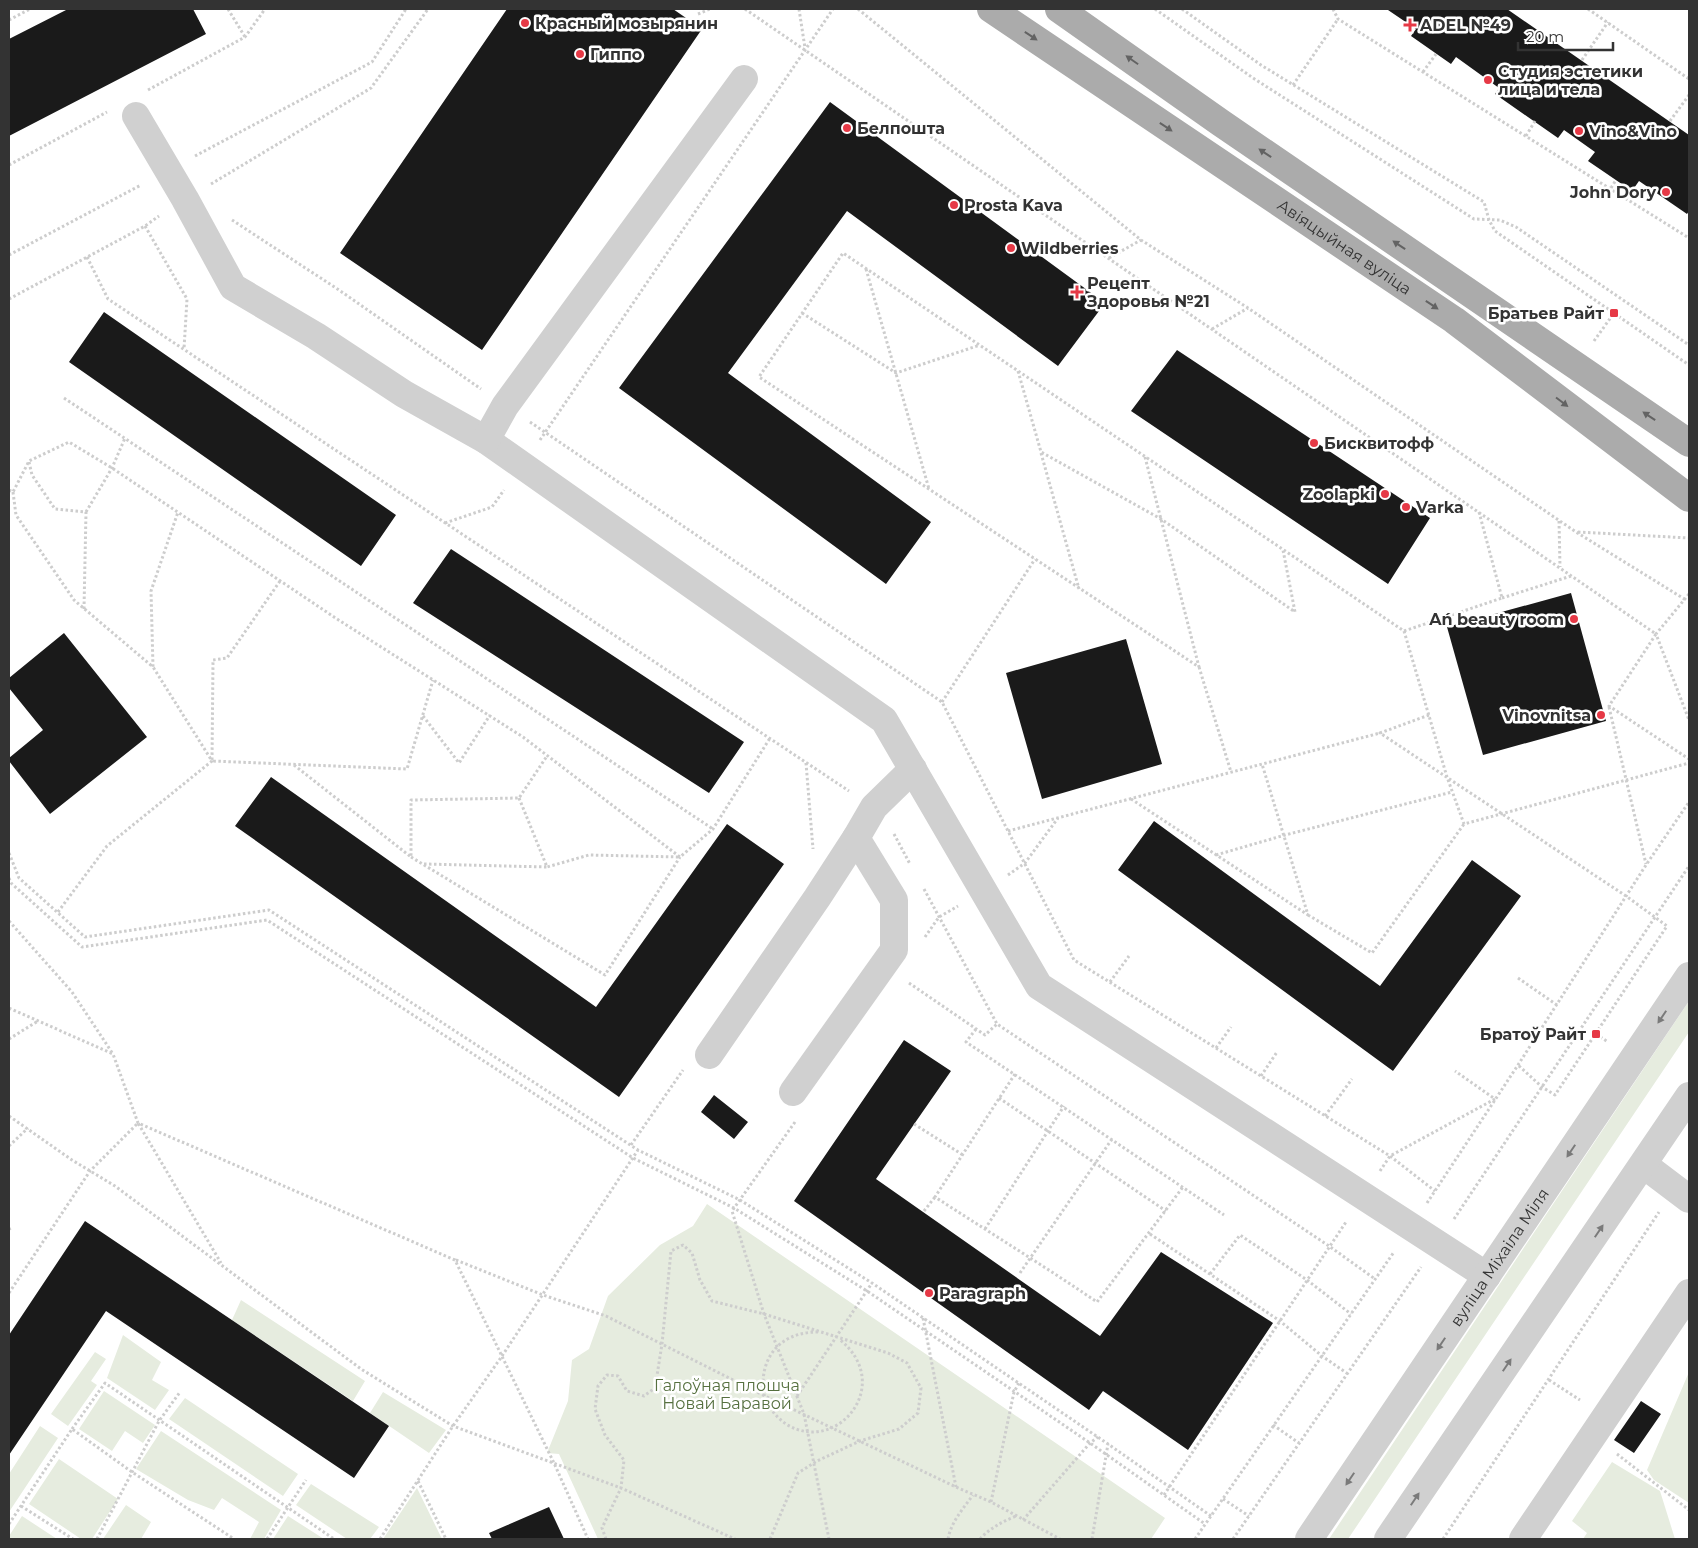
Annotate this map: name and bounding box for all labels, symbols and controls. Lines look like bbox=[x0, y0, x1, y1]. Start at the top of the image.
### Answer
place label: Красный мозырянин bbox=[535, 14, 718, 33]
place label: ADEL №49 bbox=[1419, 16, 1511, 35]
marker: Красный мозырянин bbox=[519, 17, 531, 29]
marker: ADEL №49 bbox=[1404, 19, 1416, 31]
scale bar bbox=[1518, 20, 1613, 52]
text: 20 m bbox=[1526, 27, 1564, 46]
one-way arrow bbox=[1025, 31, 1038, 41]
place label: Гиппо bbox=[590, 45, 642, 64]
marker: Гиппо bbox=[574, 48, 586, 60]
one-way arrow bbox=[1125, 55, 1139, 65]
place label: Студия эстетики лица и тела bbox=[1498, 62, 1643, 99]
marker: Студия эстетики лица и тела bbox=[1482, 74, 1494, 86]
place label: Белпошта bbox=[857, 119, 945, 138]
marker: Белпошта bbox=[841, 122, 853, 134]
one-way arrow bbox=[1160, 122, 1173, 131]
place label: Vino&Vino bbox=[1588, 122, 1677, 141]
marker: Vino&Vino bbox=[1573, 125, 1585, 137]
one-way arrow bbox=[1258, 148, 1272, 158]
place label: John Dory bbox=[1569, 183, 1656, 202]
marker: John Dory bbox=[1660, 186, 1672, 198]
street label: Авіяцыйная вуліца bbox=[1274, 195, 1415, 298]
place label: Prosta Kava bbox=[964, 196, 1063, 215]
marker: Prosta Kava bbox=[948, 199, 960, 211]
place label: Wildberries bbox=[1021, 239, 1119, 258]
one-way arrow bbox=[1393, 240, 1406, 250]
marker: Wildberries bbox=[1005, 242, 1017, 254]
place label: Рецепт Здоровья №21 bbox=[1086, 274, 1210, 311]
marker: Рецепт Здоровья №21 bbox=[1071, 286, 1083, 298]
one-way arrow bbox=[1425, 300, 1439, 310]
place label: Братьев Райт bbox=[1488, 304, 1604, 323]
marker: Братьев Райт bbox=[1608, 307, 1620, 319]
one-way arrow bbox=[1555, 396, 1568, 407]
one-way arrow bbox=[1642, 411, 1656, 420]
place label: Бисквитофф bbox=[1324, 434, 1434, 453]
marker: Бисквитофф bbox=[1308, 437, 1320, 449]
place label: Zoolapki bbox=[1302, 485, 1375, 504]
marker: Zoolapki bbox=[1379, 488, 1391, 500]
place label: Varka bbox=[1415, 498, 1464, 517]
marker: Varka bbox=[1400, 501, 1412, 513]
place label: Ań beauty room bbox=[1428, 610, 1564, 629]
marker: Ań beauty room bbox=[1568, 613, 1580, 625]
place label: Vinovnitsa bbox=[1501, 706, 1591, 725]
marker: Vinovnitsa bbox=[1595, 709, 1607, 721]
one-way arrow bbox=[1657, 1010, 1667, 1023]
place label: Братоў Райт bbox=[1480, 1025, 1586, 1044]
marker: Братоў Райт bbox=[1590, 1028, 1602, 1040]
one-way arrow bbox=[1566, 1144, 1576, 1158]
street label: вуліца Міхаіла Міля bbox=[1446, 1185, 1552, 1330]
one-way arrow bbox=[1594, 1224, 1604, 1238]
place label: Paragraph bbox=[939, 1284, 1026, 1303]
marker: Paragraph bbox=[923, 1287, 935, 1299]
one-way arrow bbox=[1436, 1337, 1446, 1351]
one-way arrow bbox=[1502, 1358, 1512, 1372]
park label: Галоўная плошча Новай Баравой bbox=[654, 1376, 800, 1413]
one-way arrow bbox=[1345, 1472, 1355, 1485]
one-way arrow bbox=[1410, 1492, 1420, 1506]

